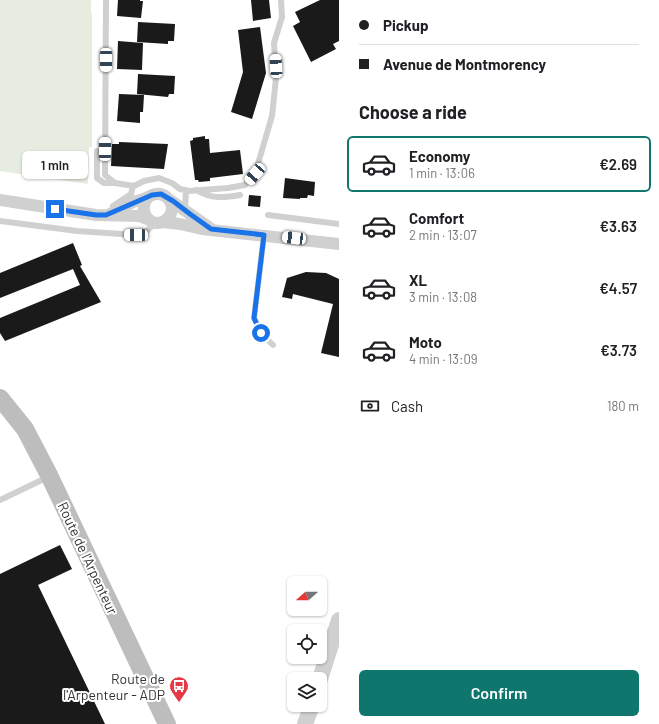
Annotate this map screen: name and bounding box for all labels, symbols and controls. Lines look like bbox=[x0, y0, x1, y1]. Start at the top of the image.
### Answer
text: Pickup bbox=[383, 16, 429, 34]
car bbox=[100, 48, 112, 72]
car bbox=[269, 54, 283, 78]
text: Avenue de Montmorency bbox=[383, 55, 546, 73]
text: Choose a ride bbox=[359, 101, 467, 123]
car bbox=[99, 137, 111, 161]
icon: car bbox=[361, 146, 397, 182]
text: Economy bbox=[409, 147, 470, 165]
callout: 1 min bbox=[22, 151, 88, 179]
text: €2.69 bbox=[599, 155, 637, 173]
text: 1 min bbox=[41, 157, 69, 173]
car bbox=[243, 161, 267, 187]
text: 1 min · 13:06 bbox=[409, 165, 475, 181]
route end bbox=[46, 200, 64, 218]
icon: car bbox=[361, 208, 397, 244]
text: Comfort bbox=[409, 209, 464, 227]
text: €3.63 bbox=[600, 217, 637, 235]
text: 2 min · 13:07 bbox=[409, 227, 477, 243]
car bbox=[124, 229, 148, 241]
car bbox=[281, 231, 307, 245]
icon: car bbox=[361, 270, 397, 306]
text: XL bbox=[409, 271, 427, 289]
text: €4.57 bbox=[599, 279, 637, 297]
text: 3 min · 13:08 bbox=[409, 289, 477, 305]
route start bbox=[252, 324, 270, 342]
icon: car bbox=[361, 332, 397, 368]
text: Moto bbox=[409, 333, 442, 351]
text: €3.73 bbox=[600, 341, 637, 359]
text: 4 min · 13:09 bbox=[409, 351, 478, 367]
icon: cash bbox=[359, 395, 381, 417]
text: Cash bbox=[391, 397, 423, 415]
text: 180 m bbox=[607, 398, 639, 414]
street label: Route de l'Arpenteur bbox=[54, 499, 122, 617]
north arrow bbox=[287, 576, 327, 616]
map controls bbox=[287, 576, 327, 712]
button: locate bbox=[287, 624, 327, 664]
place label: Route de l'Arpenteur - ADP bbox=[63, 670, 165, 703]
button: Confirm bbox=[359, 670, 639, 716]
button: layers bbox=[287, 672, 327, 712]
bus stop icon: Route de l'Arpenteur - ADP bbox=[168, 675, 190, 703]

